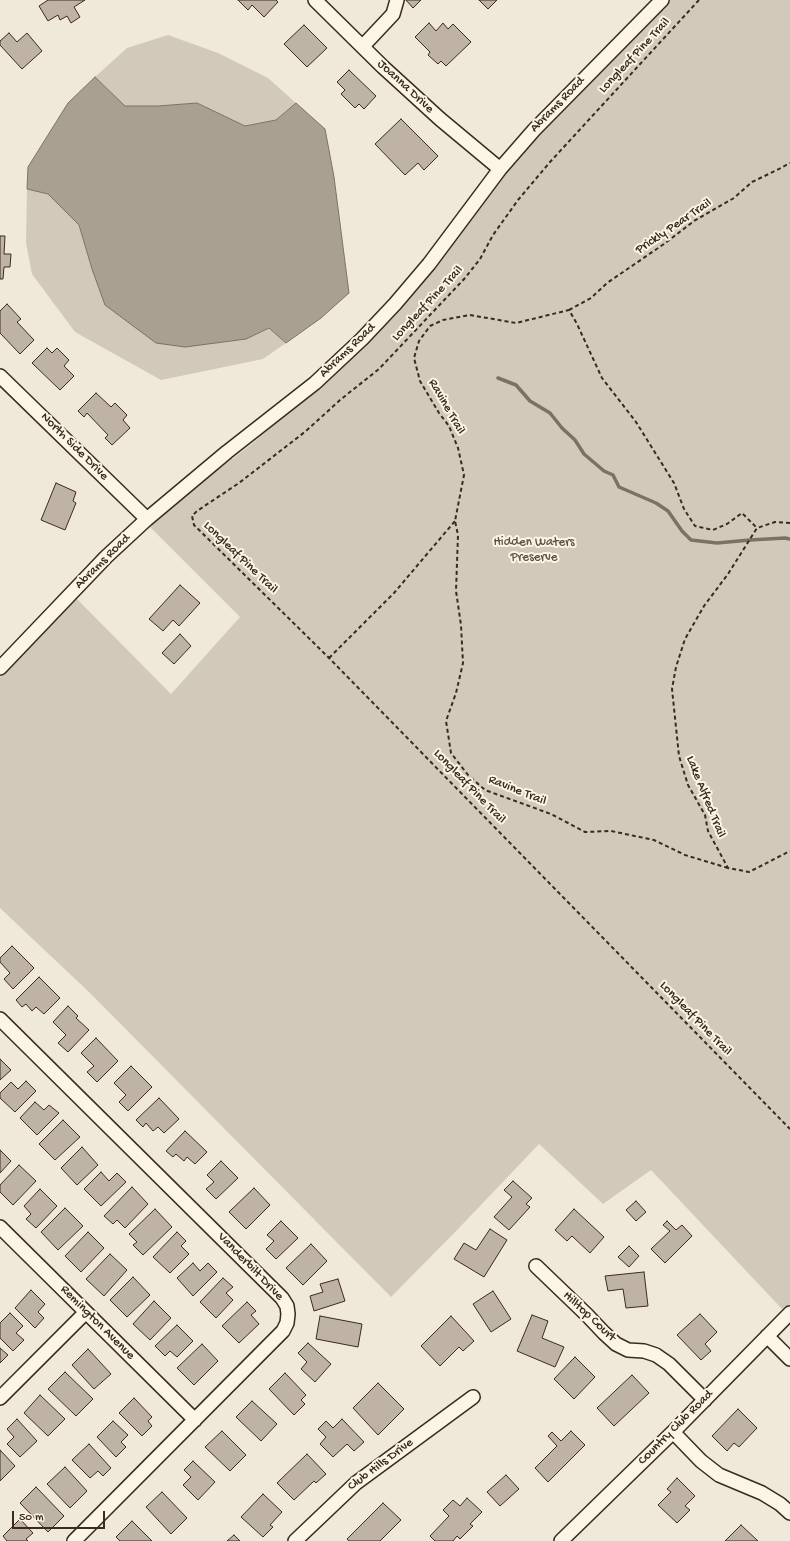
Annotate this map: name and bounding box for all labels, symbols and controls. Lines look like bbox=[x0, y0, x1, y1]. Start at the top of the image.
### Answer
street label: Longleaf Pine Trail bbox=[596, 15, 674, 97]
street label: Joanna Drive bbox=[373, 57, 437, 117]
street label: Abrams Road bbox=[527, 74, 589, 136]
street label: Prickly Pear Trail bbox=[633, 196, 715, 258]
street label: Longleaf Pine Trail bbox=[389, 263, 467, 345]
street label: Abrams Road bbox=[317, 320, 379, 382]
street label: Ravine Trail bbox=[424, 377, 468, 437]
street label: North Side Drive bbox=[37, 410, 111, 484]
street label: Longleaf Pine Trail bbox=[200, 519, 280, 597]
street label: Abrams Road bbox=[72, 531, 134, 593]
park label: Hidden Waters Preserve bbox=[493, 535, 575, 566]
street label: Longleaf Pine Trail bbox=[430, 747, 508, 827]
street label: Lake Alfred Trail bbox=[682, 754, 728, 840]
street label: Ravine Trail bbox=[486, 772, 548, 810]
street label: Longleaf Pine Trail bbox=[656, 979, 734, 1059]
street label: Vanderbilt Drive bbox=[214, 1230, 286, 1304]
street label: Remington Avenue bbox=[56, 1282, 138, 1364]
street label: Hilltop Court bbox=[559, 1288, 619, 1346]
street label: Country Club Road bbox=[635, 1387, 717, 1469]
street label: Club Hills Drive bbox=[345, 1435, 417, 1495]
scale bar bbox=[14, 1503, 107, 1529]
text: 50 m bbox=[19, 1511, 44, 1525]

